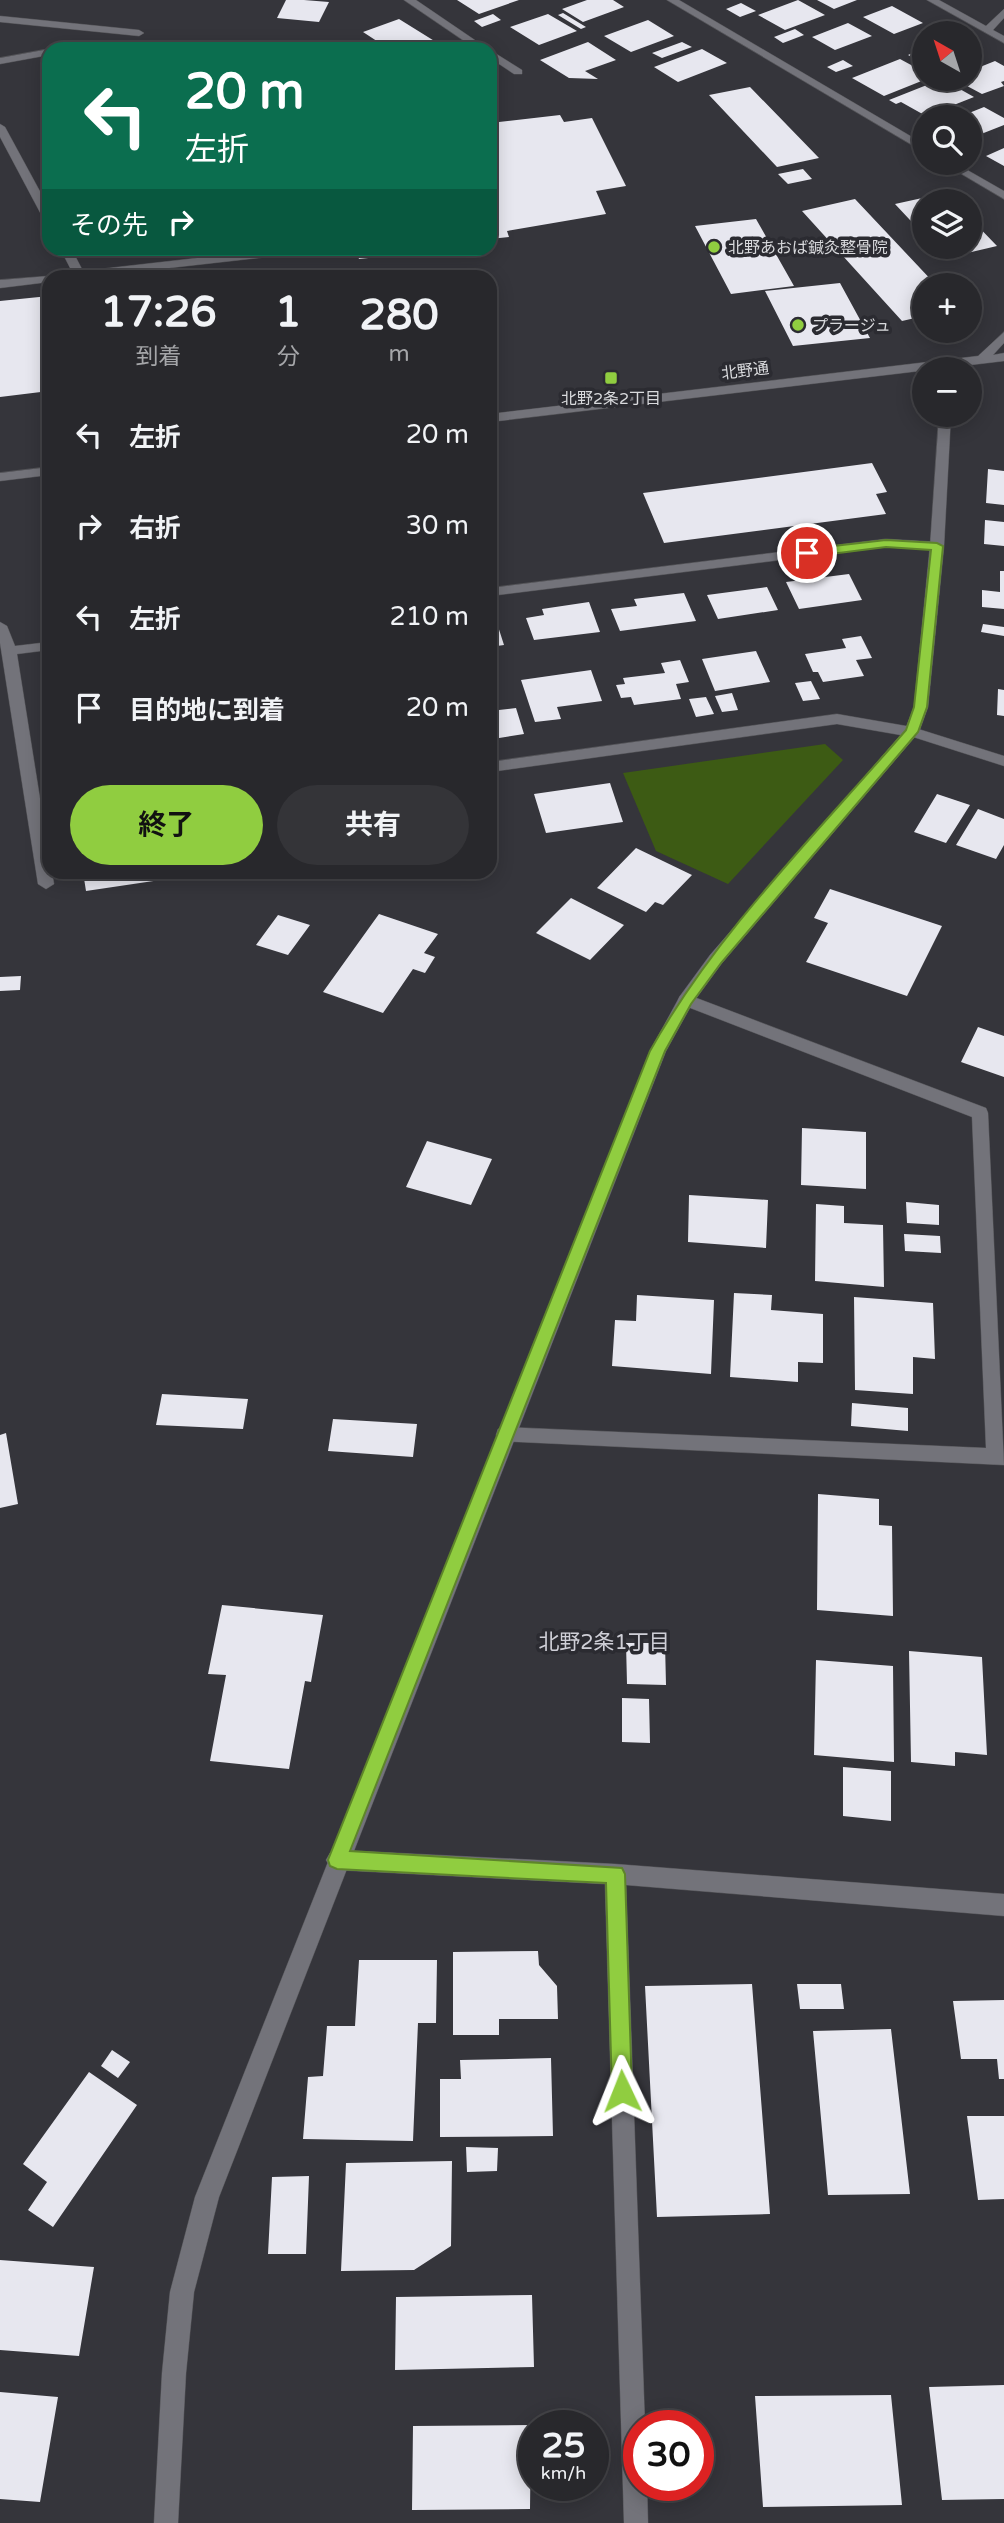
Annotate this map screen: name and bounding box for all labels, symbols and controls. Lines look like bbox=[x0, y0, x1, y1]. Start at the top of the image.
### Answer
north arrow bbox=[912, 21, 982, 91]
map controls bbox=[912, 21, 982, 427]
text: 20 m bbox=[185, 63, 304, 122]
icon: left bbox=[70, 70, 161, 161]
button: search bbox=[912, 105, 982, 175]
text: 左折 bbox=[185, 131, 249, 169]
button: layers bbox=[912, 189, 982, 259]
icon: right bbox=[162, 203, 200, 241]
text: その先 bbox=[70, 210, 148, 241]
place label: 北野あおば鍼灸整骨院 bbox=[728, 238, 888, 258]
marker: 北野あおば鍼灸整骨院 bbox=[706, 239, 722, 255]
button: + bbox=[912, 273, 982, 343]
text: 17:26 bbox=[100, 287, 217, 338]
text: 1 bbox=[275, 287, 301, 338]
text: 280 bbox=[360, 290, 439, 341]
place label: プラージュ bbox=[812, 316, 891, 336]
marker: プラージュ bbox=[790, 317, 806, 333]
text: m bbox=[389, 340, 410, 368]
text: 到着 bbox=[135, 343, 181, 371]
text: 分 bbox=[277, 343, 300, 371]
button: − bbox=[912, 357, 982, 427]
street label: 北野通 bbox=[720, 358, 770, 384]
marker: 北野2条2丁目 bbox=[603, 370, 619, 386]
place label: 北野2条2丁目 bbox=[561, 389, 661, 409]
icon: left bbox=[70, 416, 108, 454]
text: 20 m bbox=[406, 419, 469, 450]
text: 左折 bbox=[129, 422, 181, 453]
icon: right bbox=[70, 507, 108, 545]
text: 30 m bbox=[406, 510, 469, 541]
text: 右折 bbox=[129, 513, 181, 544]
pin bbox=[777, 523, 837, 583]
icon: arrive bbox=[788, 534, 826, 572]
icon: left bbox=[70, 598, 108, 636]
text: 210 m bbox=[389, 601, 469, 632]
text: 左折 bbox=[129, 604, 181, 635]
icon: arrive bbox=[70, 689, 108, 727]
text: 20 m bbox=[406, 692, 469, 723]
text: 目的地に到着 bbox=[129, 695, 285, 726]
button: 終了 bbox=[70, 785, 263, 865]
button: 共有 bbox=[277, 785, 469, 865]
district label: 北野2条1丁目 bbox=[538, 1630, 670, 1655]
position arrow bbox=[585, 2054, 659, 2128]
speed limit sign: 30 bbox=[623, 2410, 714, 2501]
text: 25 bbox=[542, 2425, 585, 2467]
text: km/h bbox=[541, 2462, 586, 2484]

